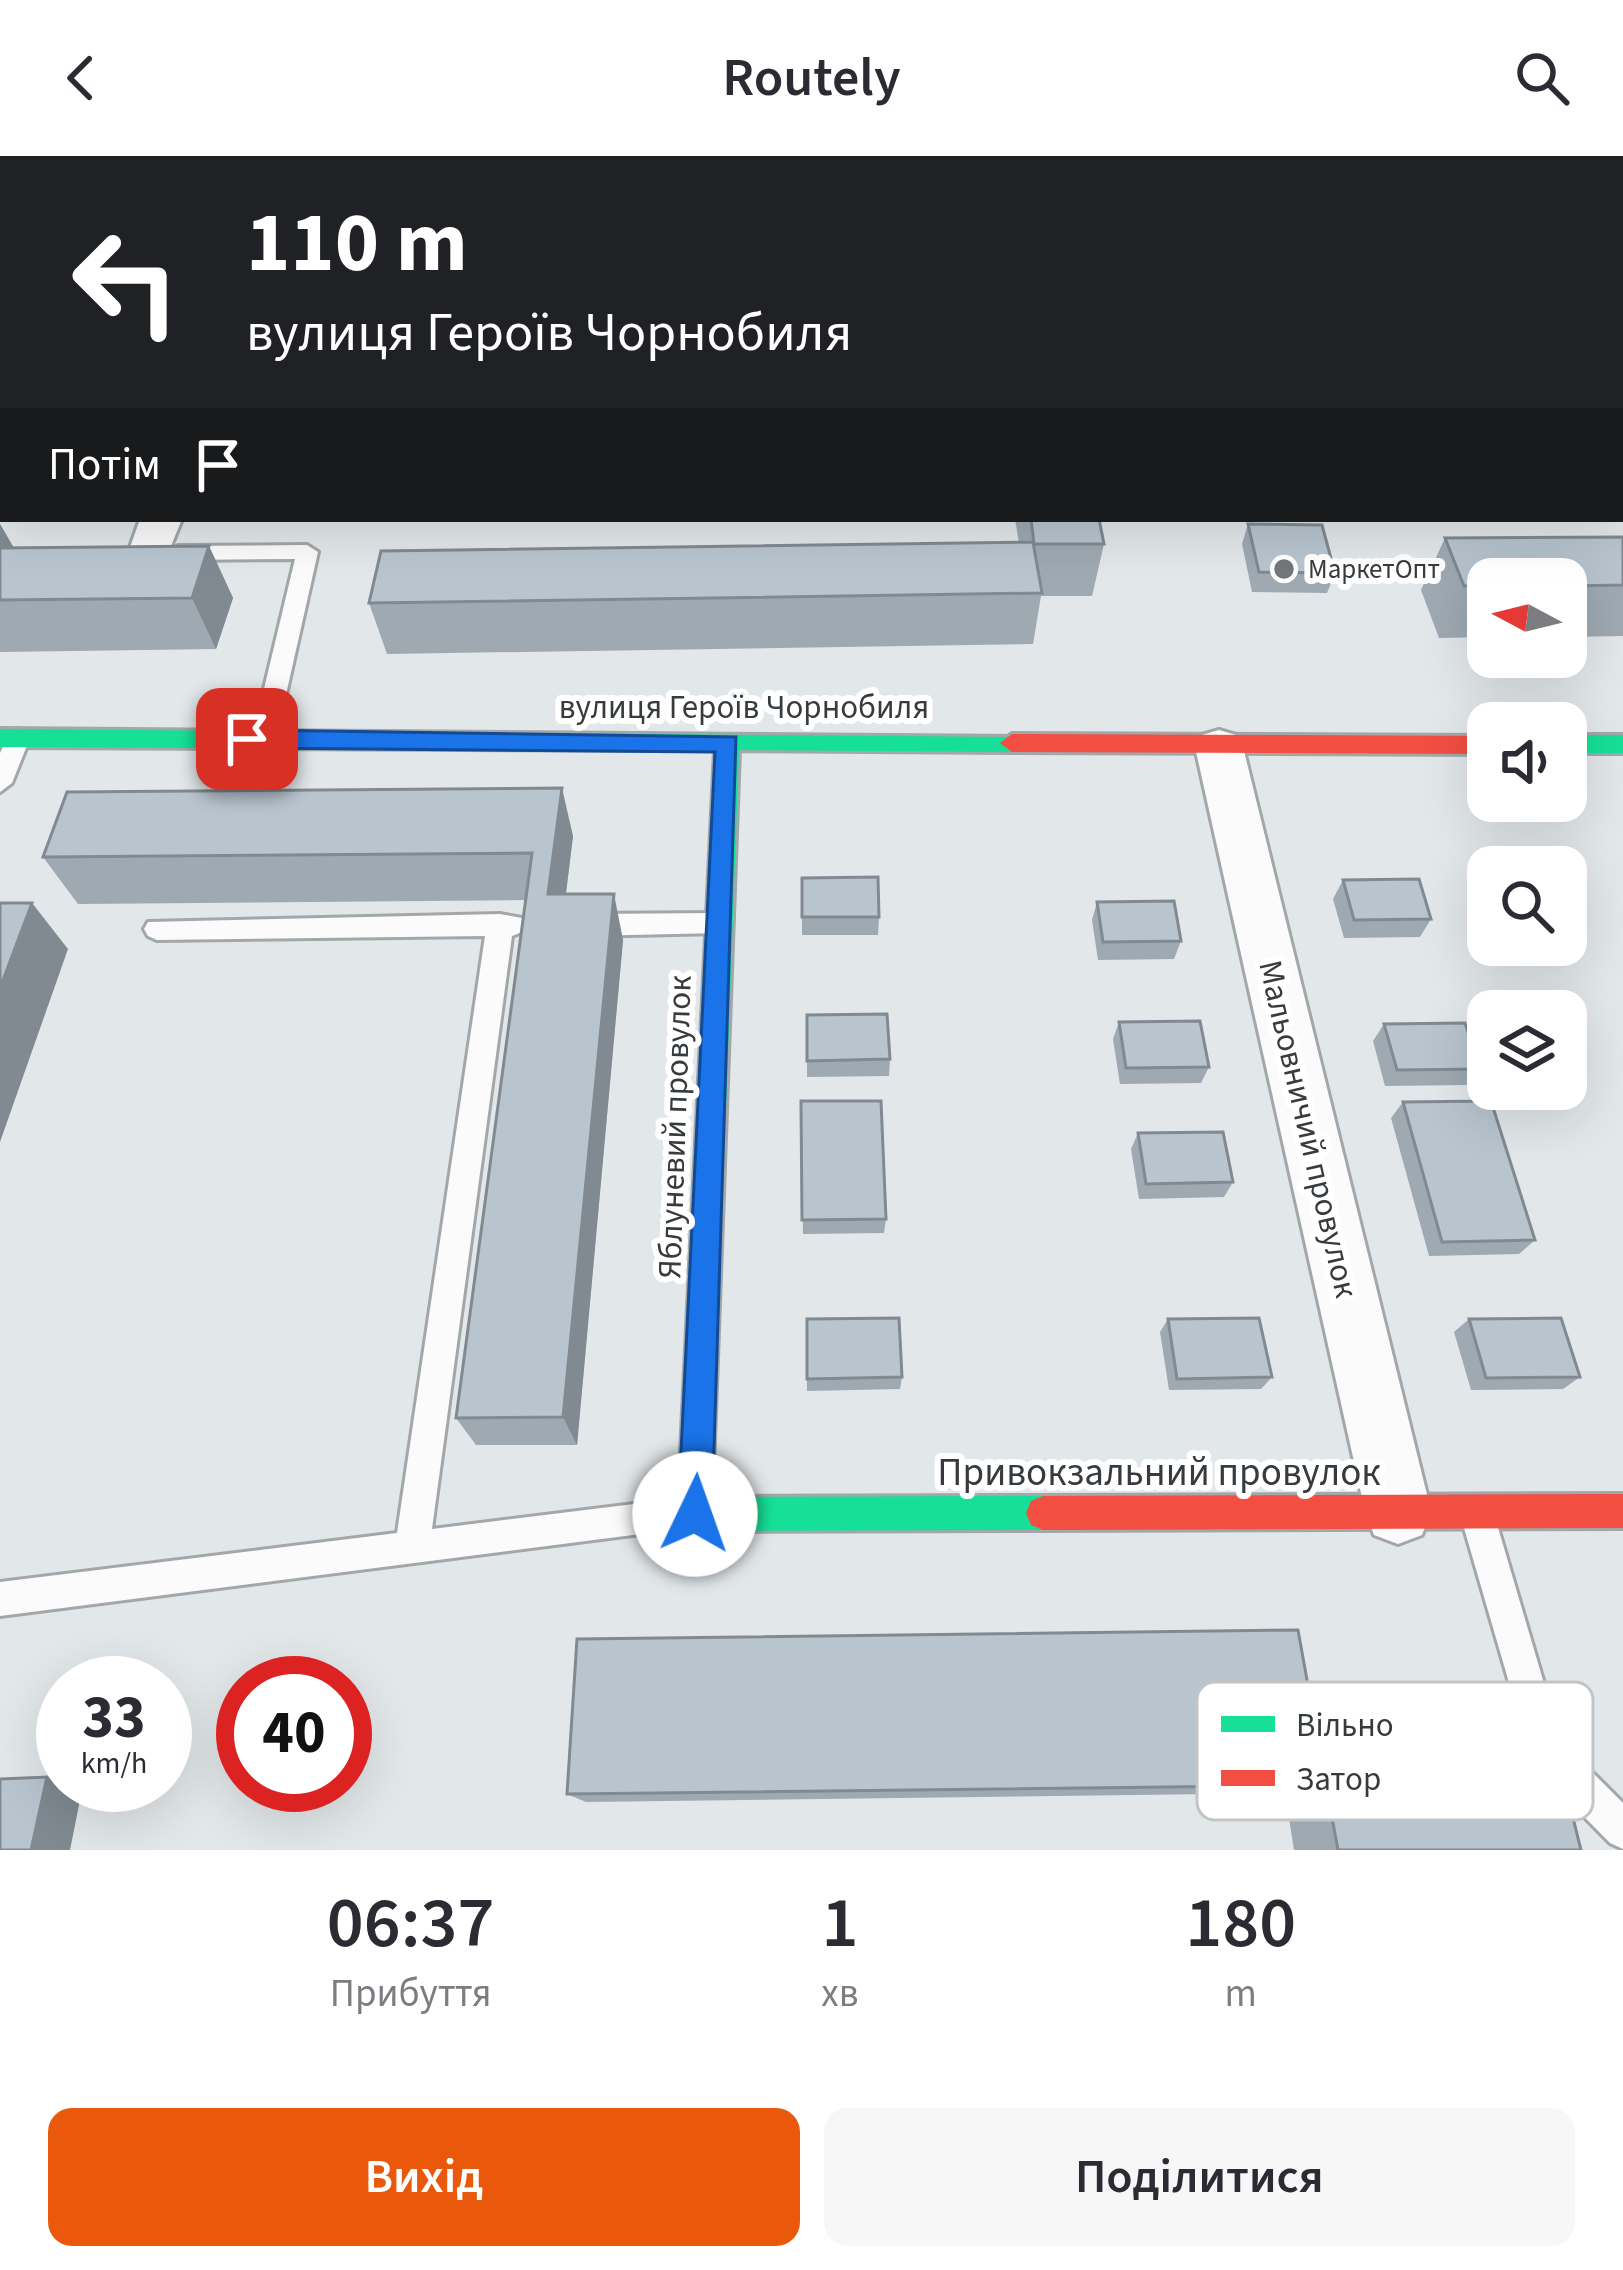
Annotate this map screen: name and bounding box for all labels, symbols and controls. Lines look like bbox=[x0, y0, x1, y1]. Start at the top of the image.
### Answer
text: Routely bbox=[722, 40, 901, 117]
icon: back bbox=[48, 45, 114, 111]
icon: search bbox=[1509, 45, 1575, 111]
text: 110 m bbox=[246, 184, 468, 304]
icon: left bbox=[48, 204, 204, 360]
text: вулиця Героїв Чорнобиля bbox=[246, 295, 852, 372]
icon: arrive bbox=[185, 432, 251, 498]
text: Потім bbox=[48, 433, 161, 497]
place label: МаркетОпт bbox=[1308, 550, 1440, 589]
marker: МаркетОпт bbox=[1271, 556, 1297, 582]
north arrow bbox=[1467, 558, 1587, 678]
map controls bbox=[1467, 558, 1587, 1110]
street label: вулиця Героїв Чорнобиля bbox=[559, 684, 929, 731]
pin bbox=[196, 688, 298, 790]
button: sound bbox=[1467, 702, 1587, 822]
icon: arrive bbox=[214, 706, 280, 772]
button: search bbox=[1467, 846, 1587, 966]
street label: Мальовничий провулок bbox=[1246, 956, 1370, 1303]
street label: Яблуневий провулок bbox=[646, 974, 704, 1279]
button: layers bbox=[1467, 990, 1587, 1110]
street label: Привокзальний провулок bbox=[937, 1445, 1381, 1501]
position arrow bbox=[632, 1451, 758, 1577]
speed limit sign: 40 bbox=[216, 1656, 372, 1812]
text: 33 bbox=[82, 1676, 146, 1761]
legend bbox=[1197, 1682, 1593, 1820]
text: Вільно bbox=[1296, 1702, 1394, 1749]
text: km/h bbox=[81, 1742, 147, 1785]
text: Затор bbox=[1296, 1756, 1381, 1803]
text: 06:37 bbox=[327, 1872, 494, 1975]
text: 1 bbox=[821, 1872, 858, 1975]
text: 180 bbox=[1185, 1872, 1296, 1975]
text: Прибуття bbox=[330, 1966, 491, 2022]
text: хв bbox=[821, 1966, 858, 2022]
text: m bbox=[1225, 1966, 1257, 2022]
button: Вихід bbox=[48, 2108, 800, 2246]
button: Поділитися bbox=[824, 2108, 1575, 2246]

